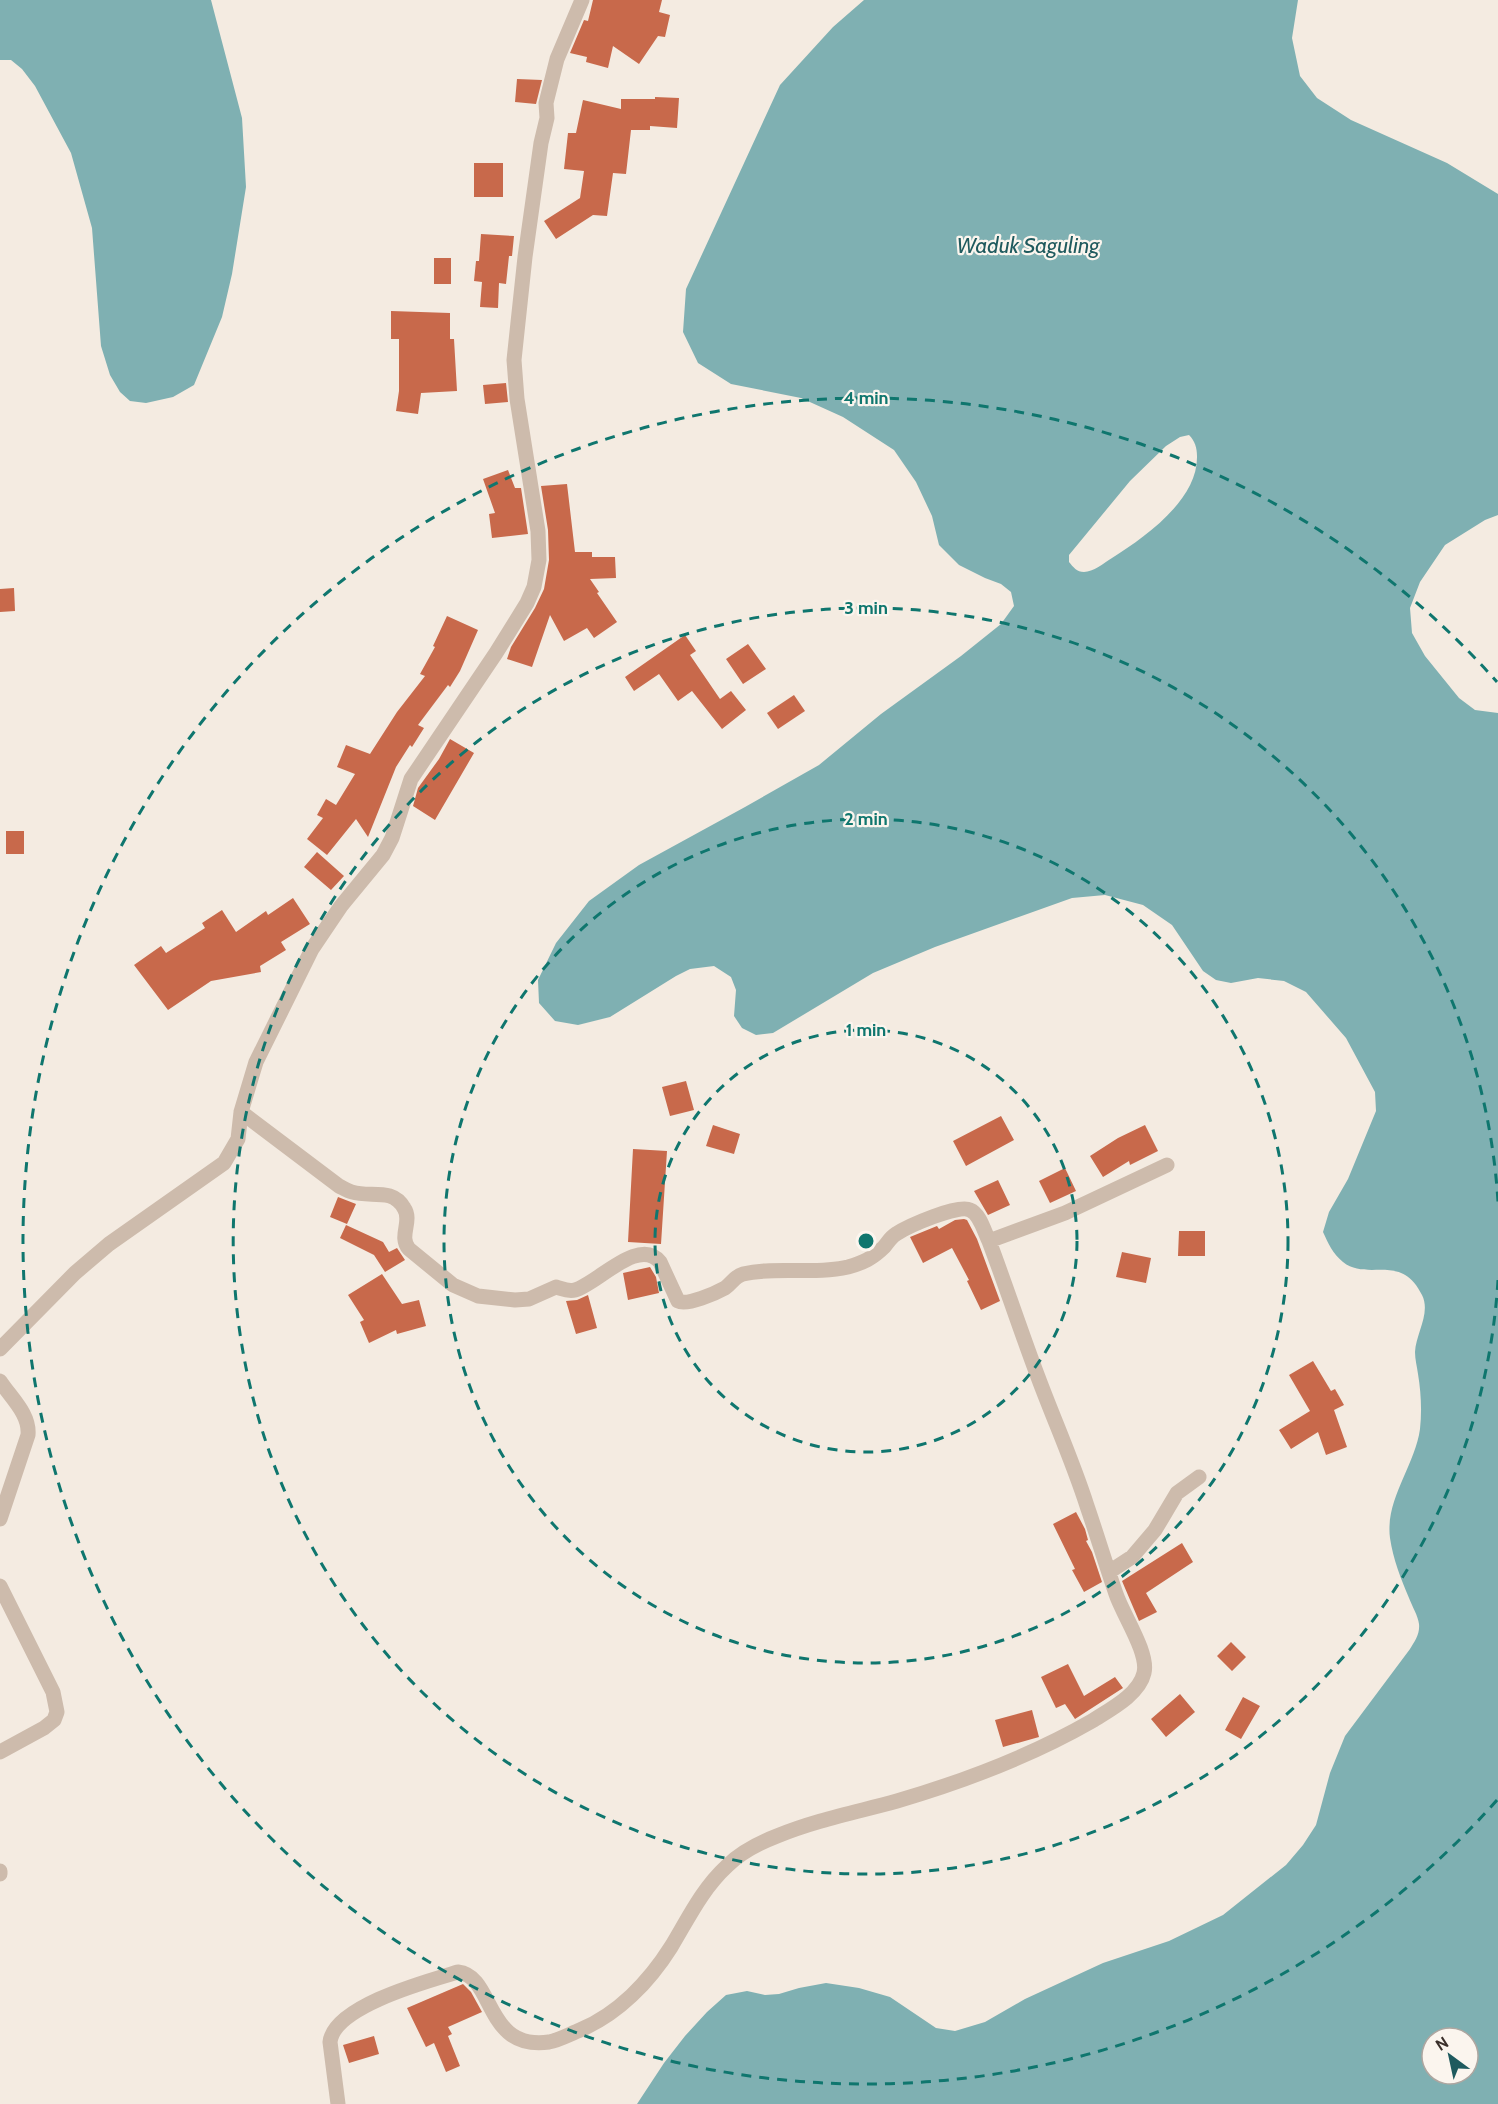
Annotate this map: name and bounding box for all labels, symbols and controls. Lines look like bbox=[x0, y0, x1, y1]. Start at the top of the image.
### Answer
water label: Waduk Saguling bbox=[957, 232, 1100, 259]
text: 4 min bbox=[843, 387, 889, 409]
text: 3 min bbox=[844, 597, 888, 619]
text: 2 min bbox=[844, 808, 888, 830]
text: 1 min bbox=[846, 1019, 886, 1041]
centre of rings bbox=[856, 1231, 876, 1251]
north arrow bbox=[1420, 2026, 1480, 2086]
text: N bbox=[1432, 2033, 1452, 2055]

